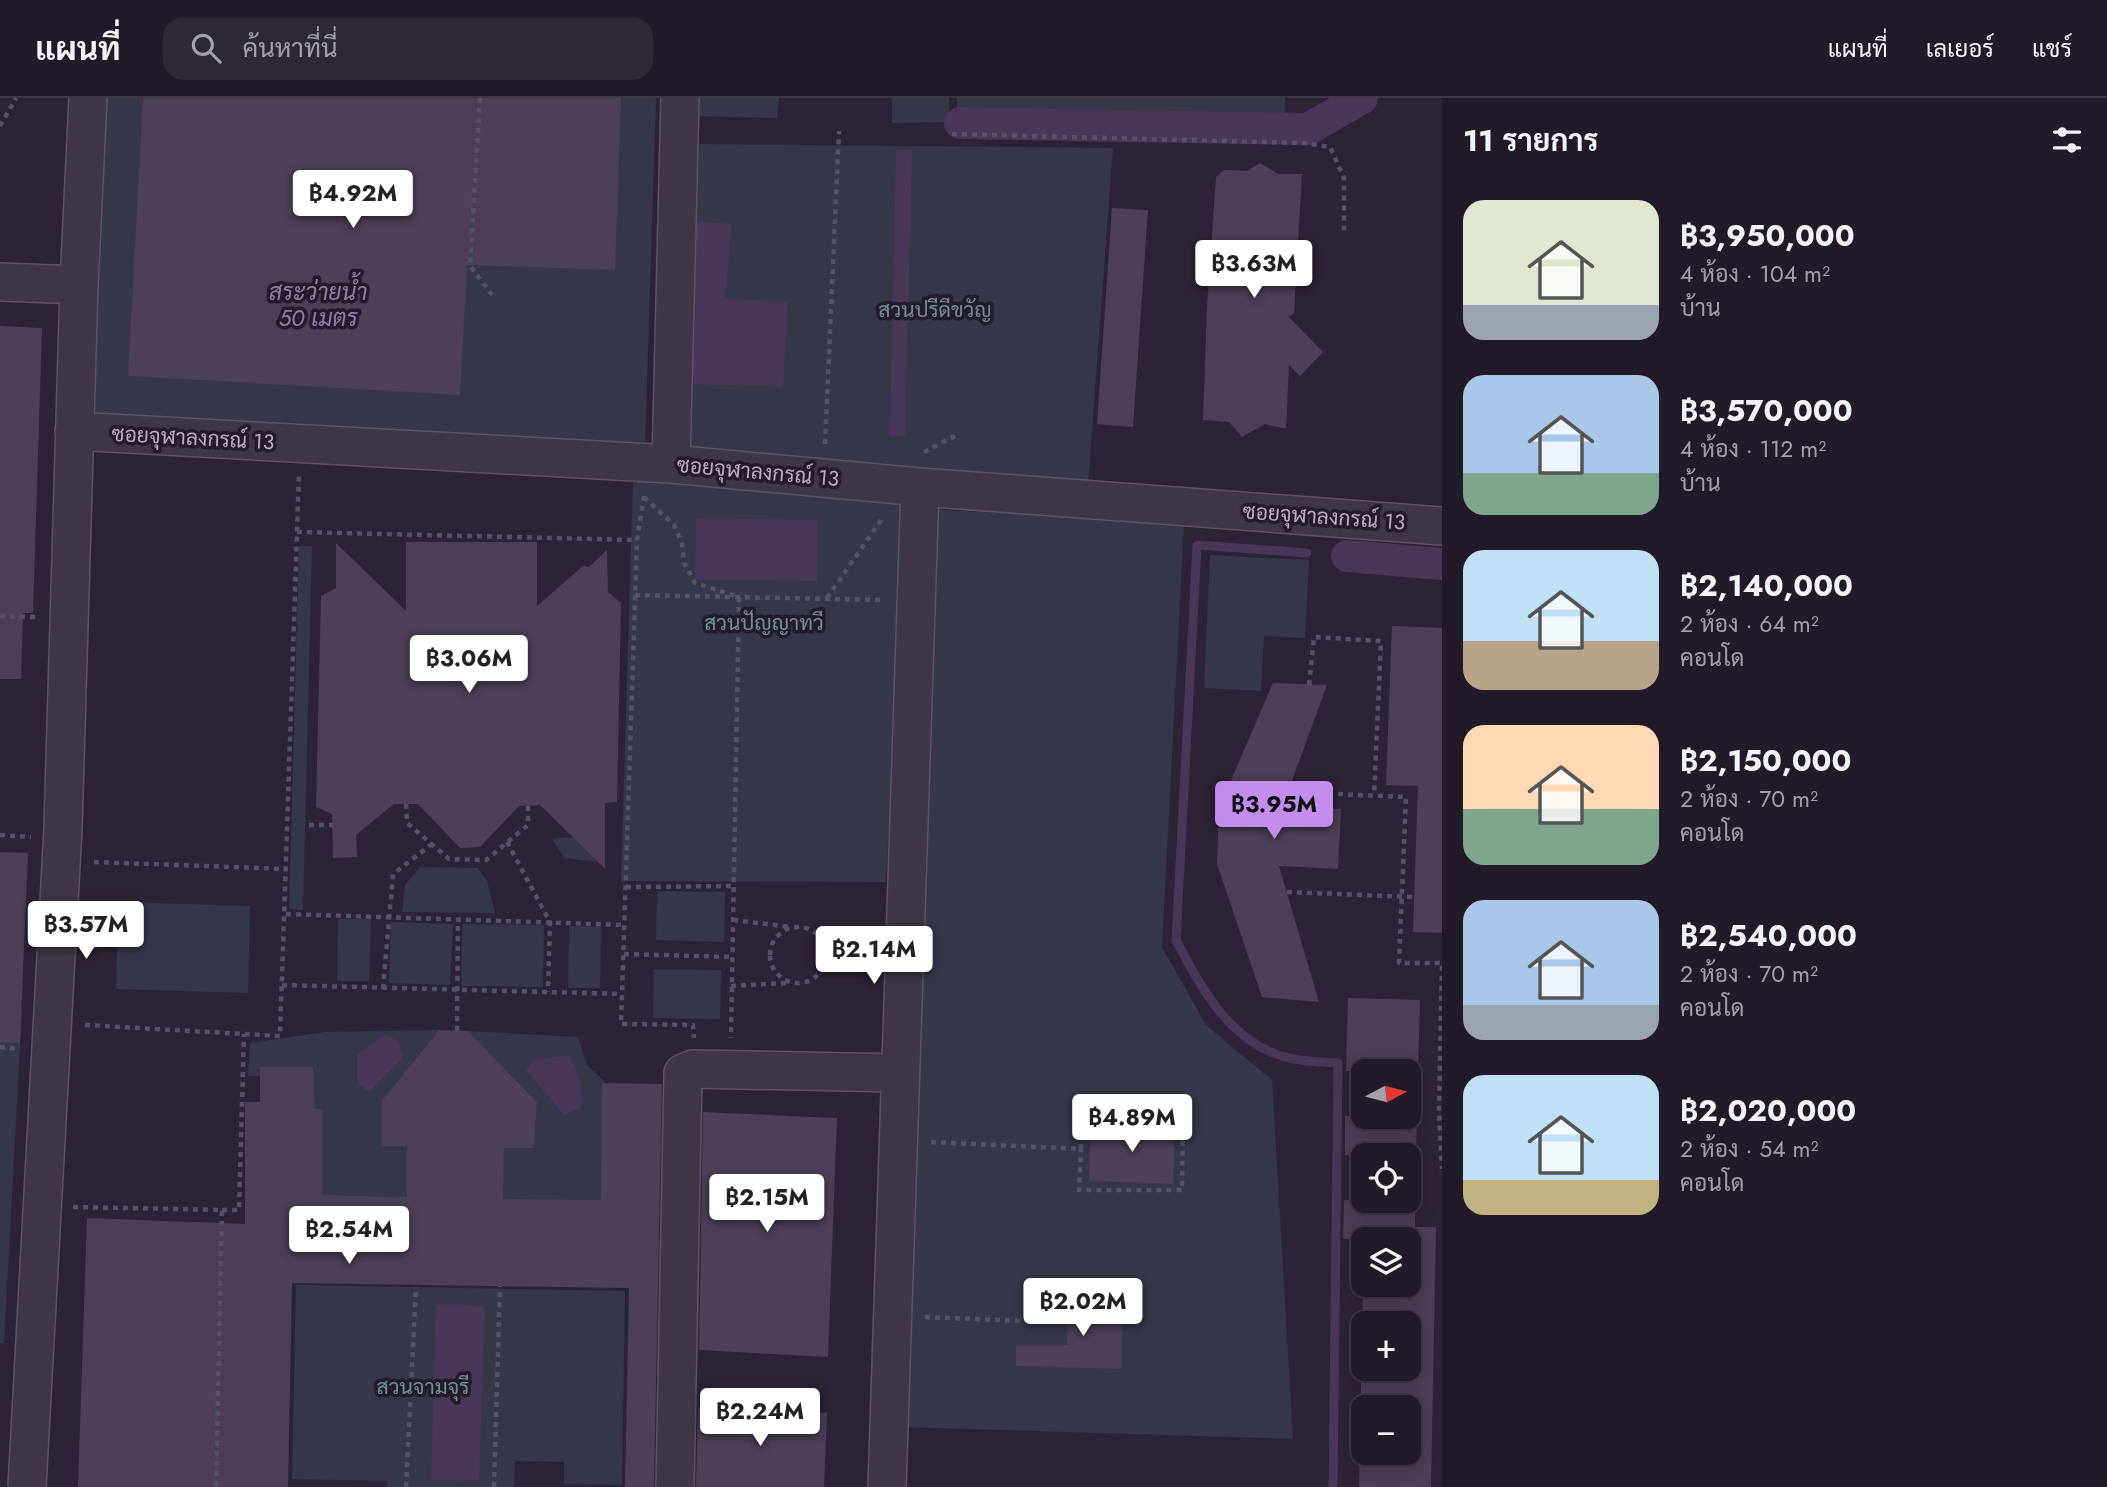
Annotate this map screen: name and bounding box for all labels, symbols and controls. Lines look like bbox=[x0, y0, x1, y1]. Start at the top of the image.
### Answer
search box bbox=[163, 17, 653, 80]
text: แผนที่ bbox=[35, 25, 121, 72]
icon: search bbox=[187, 29, 225, 67]
text: ค้นหาที่นี่ bbox=[243, 29, 338, 67]
text: แผนที่ bbox=[1828, 31, 1888, 66]
text: เลเยอร์ bbox=[1926, 31, 1994, 66]
text: แชร์ bbox=[2032, 31, 2072, 66]
text: 11 รายการ bbox=[1463, 119, 1599, 162]
icon: filters bbox=[2048, 121, 2086, 159]
pin: ฿4.92M bbox=[296, 170, 410, 230]
text: ฿4.92M bbox=[309, 176, 397, 210]
text: ฿3,950,000 bbox=[1680, 214, 1855, 257]
icon: home bbox=[1519, 228, 1603, 312]
pin: ฿3.63M bbox=[1197, 240, 1311, 300]
text: ฿3.63M bbox=[1211, 246, 1297, 280]
text: 4 ห้อง · 104 m² bbox=[1680, 257, 1830, 291]
water label: สระว่ายน้ำ 50 เมตร bbox=[269, 272, 367, 335]
text: บ้าน bbox=[1680, 291, 1721, 325]
park label: สวนปรีดีขวัญ bbox=[878, 295, 992, 325]
text: ฿3,570,000 bbox=[1680, 389, 1853, 432]
icon: home bbox=[1519, 403, 1603, 487]
street label: ซอยจุฬาลงกรณ์ 13 bbox=[111, 419, 275, 457]
text: 4 ห้อง · 112 m² bbox=[1680, 432, 1826, 466]
street label: ซอยจุฬาลงกรณ์ 13 bbox=[676, 450, 840, 494]
text: บ้าน bbox=[1680, 466, 1721, 500]
street label: ซอยจุฬาลงกรณ์ 13 bbox=[1242, 496, 1406, 538]
text: ฿2,140,000 bbox=[1680, 564, 1853, 607]
icon: home bbox=[1519, 578, 1603, 662]
text: 2 ห้อง · 64 m² bbox=[1680, 607, 1819, 641]
park label: สวนปัญญาทวี bbox=[704, 608, 824, 638]
pin: ฿3.06M bbox=[412, 636, 526, 695]
text: ฿3.06M bbox=[426, 641, 512, 675]
text: คอนโด bbox=[1680, 641, 1744, 675]
text: ฿2,150,000 bbox=[1680, 739, 1851, 782]
icon: home bbox=[1519, 753, 1603, 837]
pin: ฿3.95M bbox=[1217, 782, 1331, 841]
text: 2 ห้อง · 70 m² bbox=[1680, 782, 1818, 816]
text: ฿3.95M bbox=[1231, 787, 1317, 821]
text: คอนโด bbox=[1680, 816, 1744, 850]
pin: ฿3.57M bbox=[29, 902, 143, 961]
text: ฿3.57M bbox=[44, 907, 128, 941]
text: ฿2,540,000 bbox=[1680, 914, 1857, 957]
pin: ฿2.14M bbox=[817, 926, 931, 986]
icon: home bbox=[1519, 928, 1603, 1012]
text: ฿2.14M bbox=[832, 932, 916, 966]
text: 2 ห้อง · 70 m² bbox=[1680, 957, 1818, 991]
text: คอนโด bbox=[1680, 991, 1744, 1025]
north arrow bbox=[1351, 1059, 1421, 1129]
map controls bbox=[1351, 1059, 1421, 1465]
text: ฿2,020,000 bbox=[1680, 1089, 1856, 1132]
pin: ฿4.89M bbox=[1075, 1094, 1189, 1154]
text: ฿4.89M bbox=[1088, 1100, 1176, 1134]
icon: home bbox=[1519, 1103, 1603, 1187]
text: 2 ห้อง · 54 m² bbox=[1680, 1132, 1818, 1166]
button: locate bbox=[1351, 1143, 1421, 1213]
text: คอนโด bbox=[1680, 1166, 1744, 1200]
pin: ฿2.15M bbox=[710, 1174, 824, 1234]
text: ฿2.15M bbox=[725, 1180, 809, 1214]
pin: ฿2.54M bbox=[292, 1206, 406, 1266]
text: ฿2.54M bbox=[305, 1212, 393, 1246]
button: layers bbox=[1351, 1227, 1421, 1297]
pin: ฿2.02M bbox=[1026, 1278, 1140, 1338]
text: ฿2.02M bbox=[1039, 1284, 1127, 1318]
button: + bbox=[1351, 1311, 1421, 1381]
park label: สวนจามจุรี bbox=[377, 1372, 469, 1402]
pin: ฿2.24M bbox=[703, 1388, 817, 1448]
text: ฿2.24M bbox=[716, 1394, 804, 1428]
button: − bbox=[1351, 1395, 1421, 1465]

